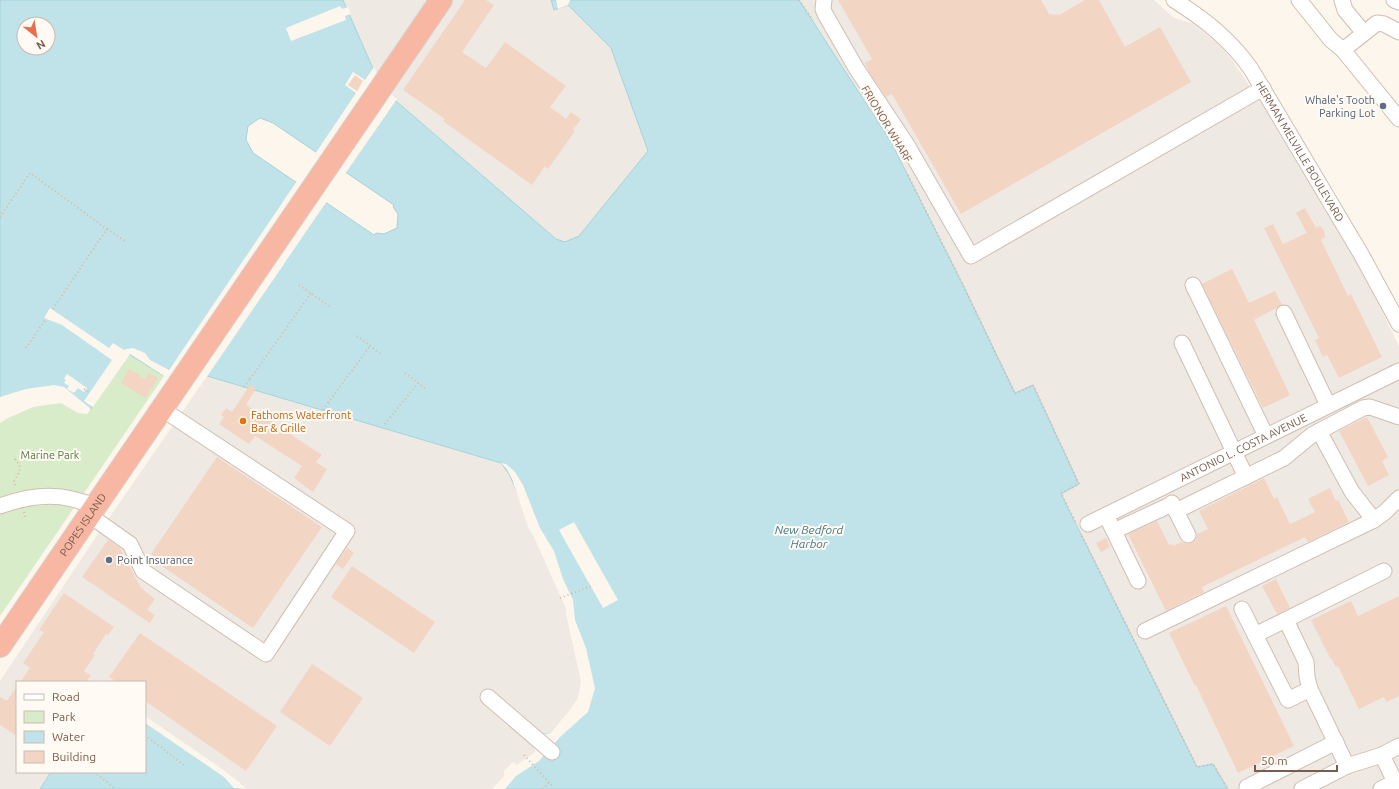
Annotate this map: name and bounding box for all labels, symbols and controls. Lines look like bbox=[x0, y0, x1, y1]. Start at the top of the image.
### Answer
north arrow bbox=[16, 16, 56, 56]
text: N bbox=[34, 37, 48, 52]
street label: HERMAN MELVILLE BOULEVARD bbox=[1254, 79, 1346, 224]
street label: FRIONOR WHARF bbox=[859, 83, 915, 165]
place label: Whale's Tooth Parking Lot bbox=[1305, 94, 1376, 119]
marker: Whale's Tooth Parking Lot bbox=[1378, 101, 1388, 111]
place label: Fathoms Waterfront Bar & Grille bbox=[251, 409, 352, 434]
street label: ANTONIO L. COSTA AVENUE bbox=[1178, 411, 1309, 484]
marker: Fathoms Waterfront Bar & Grille bbox=[238, 416, 248, 426]
park label: Marine Park bbox=[21, 449, 80, 461]
street label: POPES ISLAND bbox=[57, 491, 109, 558]
water label: New Bedford Harbor bbox=[775, 523, 844, 550]
place label: Point Insurance bbox=[117, 554, 193, 566]
marker: Point Insurance bbox=[104, 555, 114, 565]
legend bbox=[16, 681, 146, 773]
text: Road bbox=[52, 690, 80, 703]
text: Park bbox=[52, 710, 76, 723]
text: Water bbox=[52, 730, 85, 743]
scale bar bbox=[1255, 747, 1337, 773]
text: Building bbox=[52, 750, 96, 763]
text: 50 m bbox=[1261, 754, 1288, 767]

